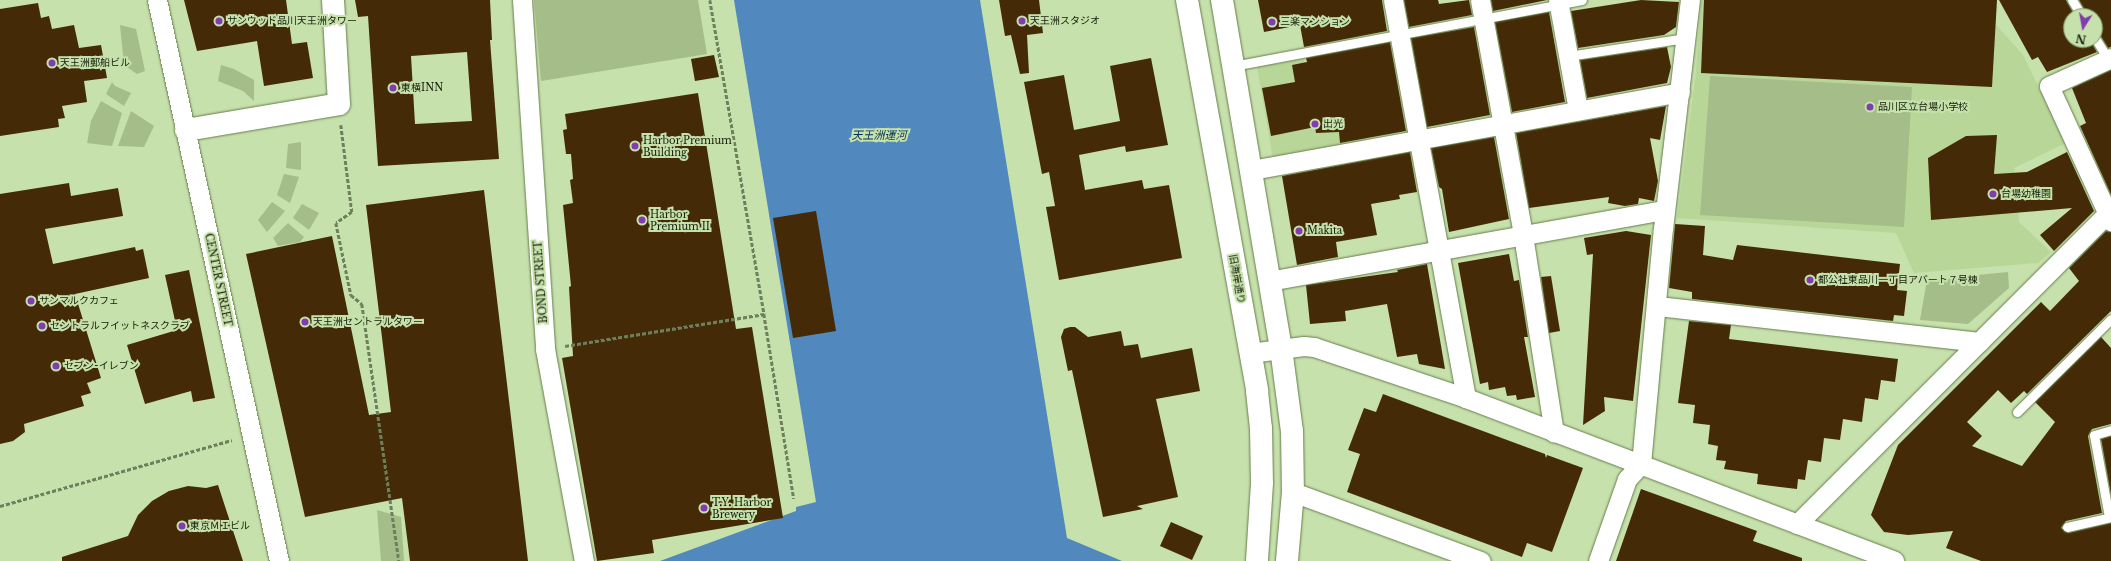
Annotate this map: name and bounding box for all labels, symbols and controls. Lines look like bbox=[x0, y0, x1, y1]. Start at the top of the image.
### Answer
north arrow bbox=[2063, 8, 2103, 48]
place label: サンウッド品川天王洲タワー bbox=[227, 15, 357, 27]
place label: 天王洲スタジオ bbox=[1030, 15, 1100, 27]
marker: サンウッド品川天王洲タワー bbox=[214, 16, 224, 26]
marker: 天王洲スタジオ bbox=[1017, 16, 1027, 26]
place label: 三楽マンション bbox=[1280, 16, 1350, 28]
marker: 三楽マンション bbox=[1267, 17, 1277, 27]
text: N bbox=[2074, 31, 2087, 47]
place label: 天王洲郵船ビル bbox=[60, 57, 130, 69]
marker: 天王洲郵船ビル bbox=[47, 58, 57, 68]
place label: 東横INN bbox=[401, 82, 443, 94]
marker: 東横INN bbox=[388, 83, 398, 93]
place label: 品川区立台場小学校 bbox=[1878, 101, 1968, 113]
marker: 品川区立台場小学校 bbox=[1865, 102, 1875, 112]
place label: 出光 bbox=[1323, 118, 1343, 130]
marker: 出光 bbox=[1310, 119, 1320, 129]
water label: 天王洲運河 bbox=[852, 128, 906, 142]
place label: Harbor Premium Building bbox=[643, 134, 732, 158]
marker: Harbor Premium Building bbox=[630, 141, 640, 151]
place label: 台場幼稚園 bbox=[2001, 188, 2051, 200]
marker: 台場幼稚園 bbox=[1988, 189, 1998, 199]
place label: Harbor Premium II bbox=[650, 208, 710, 232]
marker: Harbor Premium II bbox=[637, 215, 647, 225]
place label: Makita bbox=[1307, 225, 1342, 237]
marker: Makita bbox=[1294, 226, 1304, 236]
street label: CENTER STREET bbox=[202, 232, 234, 328]
street label: BOND STREET bbox=[532, 240, 550, 324]
street label: 旧海岸通り bbox=[1227, 253, 1247, 305]
place label: 都公社東品川一丁目アパート７号棟 bbox=[1818, 274, 1978, 286]
marker: 都公社東品川一丁目アパート７号棟 bbox=[1805, 275, 1815, 285]
place label: サンマルクカフェ bbox=[39, 295, 119, 307]
marker: サンマルクカフェ bbox=[26, 296, 36, 306]
place label: 天王洲セントラルタワー bbox=[313, 316, 423, 328]
marker: 天王洲セントラルタワー bbox=[300, 317, 310, 327]
place label: セントラルフイットネスクラブ bbox=[50, 320, 190, 332]
marker: セントラルフイットネスクラブ bbox=[37, 321, 47, 331]
place label: セブン-イレブン bbox=[64, 360, 139, 372]
marker: セブン-イレブン bbox=[51, 361, 61, 371]
place label: T.Y. Harbor Brewery bbox=[712, 496, 771, 520]
marker: T.Y. Harbor Brewery bbox=[699, 503, 709, 513]
place label: 東京ＭＩビル bbox=[190, 520, 250, 532]
marker: 東京ＭＩビル bbox=[177, 521, 187, 531]

